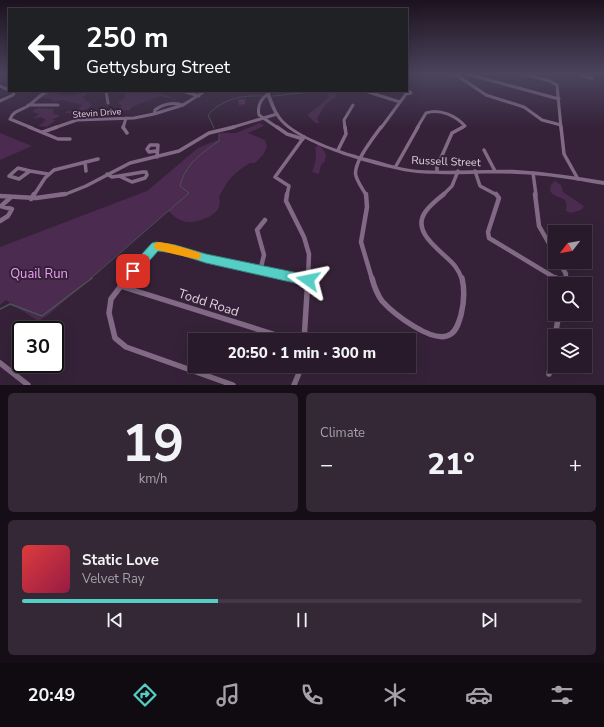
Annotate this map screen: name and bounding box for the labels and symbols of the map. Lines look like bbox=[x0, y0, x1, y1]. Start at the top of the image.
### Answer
street label: Stevin Drive bbox=[72, 105, 122, 121]
street label: Russell Street bbox=[411, 153, 481, 170]
north arrow bbox=[548, 225, 592, 269]
pin bbox=[116, 254, 150, 288]
position arrow bbox=[287, 259, 329, 301]
park label: Quail Run bbox=[10, 265, 68, 283]
street label: Todd Road bbox=[176, 285, 241, 321]
speed limit sign: 30 bbox=[12, 321, 64, 373]

